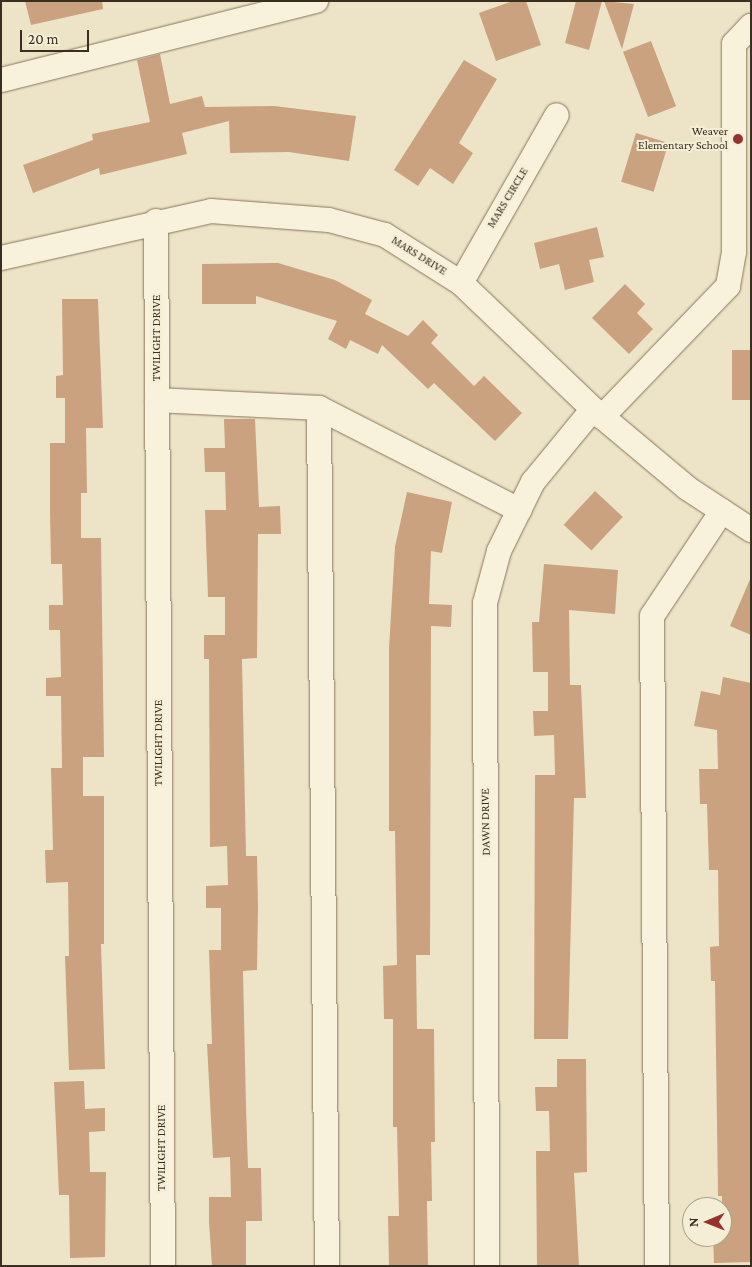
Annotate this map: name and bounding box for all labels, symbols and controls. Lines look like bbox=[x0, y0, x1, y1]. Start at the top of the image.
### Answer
scale bar bbox=[22, 20, 91, 52]
text: 20 m bbox=[28, 31, 59, 47]
place label: Weaver Elementary School bbox=[638, 125, 728, 153]
marker: Weaver Elementary School bbox=[732, 133, 744, 145]
street label: MARS CIRCLE bbox=[484, 165, 532, 231]
street label: MARS DRIVE bbox=[389, 233, 449, 279]
street label: TWILIGHT DRIVE bbox=[150, 295, 164, 381]
street label: TWILIGHT DRIVE bbox=[152, 700, 166, 786]
street label: DAWN DRIVE bbox=[478, 788, 494, 856]
street label: TWILIGHT DRIVE bbox=[155, 1105, 169, 1191]
north arrow bbox=[682, 1197, 732, 1247]
text: N bbox=[685, 1217, 701, 1227]

